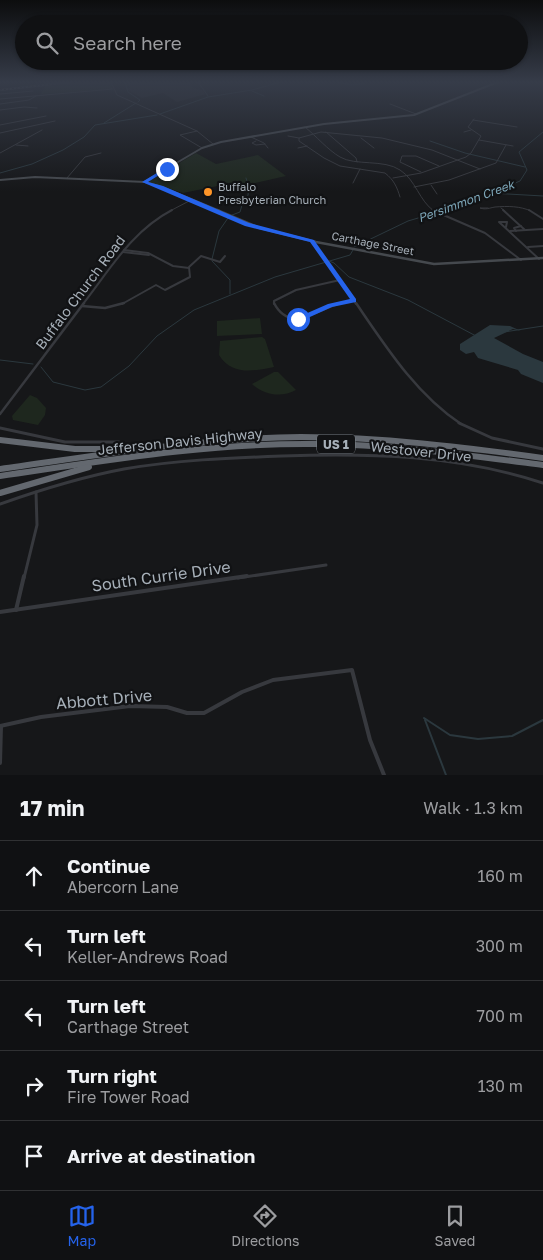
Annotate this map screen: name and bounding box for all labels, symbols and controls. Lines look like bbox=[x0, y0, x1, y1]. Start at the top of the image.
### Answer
search box bbox=[15, 15, 528, 70]
icon: search bbox=[33, 29, 61, 57]
text: Search here bbox=[73, 31, 182, 54]
route end bbox=[156, 158, 179, 181]
water label: Persimmon Creek bbox=[416, 176, 517, 225]
place label: Buffalo Presbyterian Church bbox=[218, 180, 326, 206]
marker: Buffalo Presbyterian Church bbox=[202, 186, 214, 198]
street label: Carthage Street bbox=[331, 229, 415, 257]
street label: Buffalo Church Road bbox=[32, 232, 128, 352]
route start bbox=[287, 308, 310, 331]
street label: Jefferson Davis Highway bbox=[97, 424, 263, 458]
road number: US 1 bbox=[317, 434, 355, 454]
street label: Westover Drive bbox=[370, 437, 472, 465]
street label: South Currie Drive bbox=[90, 556, 232, 596]
street label: Abbott Drive bbox=[55, 685, 153, 713]
text: 17 min bbox=[20, 795, 84, 821]
text: Walk · 1.3 km bbox=[423, 798, 523, 818]
text: Continue bbox=[67, 854, 150, 877]
icon: ahead bbox=[20, 862, 48, 890]
text: 160 m bbox=[477, 866, 523, 886]
text: Abercorn Lane bbox=[67, 877, 179, 897]
text: Turn left bbox=[67, 924, 146, 947]
icon: left bbox=[20, 932, 48, 960]
text: 300 m bbox=[476, 936, 523, 956]
text: Keller-Andrews Road bbox=[67, 947, 228, 967]
text: Turn left bbox=[67, 994, 146, 1017]
icon: left bbox=[20, 1002, 48, 1030]
text: 700 m bbox=[477, 1006, 523, 1026]
text: Carthage Street bbox=[67, 1017, 189, 1037]
text: Turn right bbox=[67, 1064, 157, 1087]
icon: right bbox=[20, 1072, 48, 1100]
text: 130 m bbox=[478, 1076, 523, 1096]
text: Fire Tower Road bbox=[67, 1087, 190, 1107]
icon: arrive bbox=[20, 1142, 48, 1170]
text: Arrive at destination bbox=[67, 1144, 255, 1167]
tab: Map bbox=[68, 1202, 96, 1249]
tab: Directions bbox=[231, 1202, 300, 1249]
tab: Saved bbox=[435, 1202, 475, 1249]

